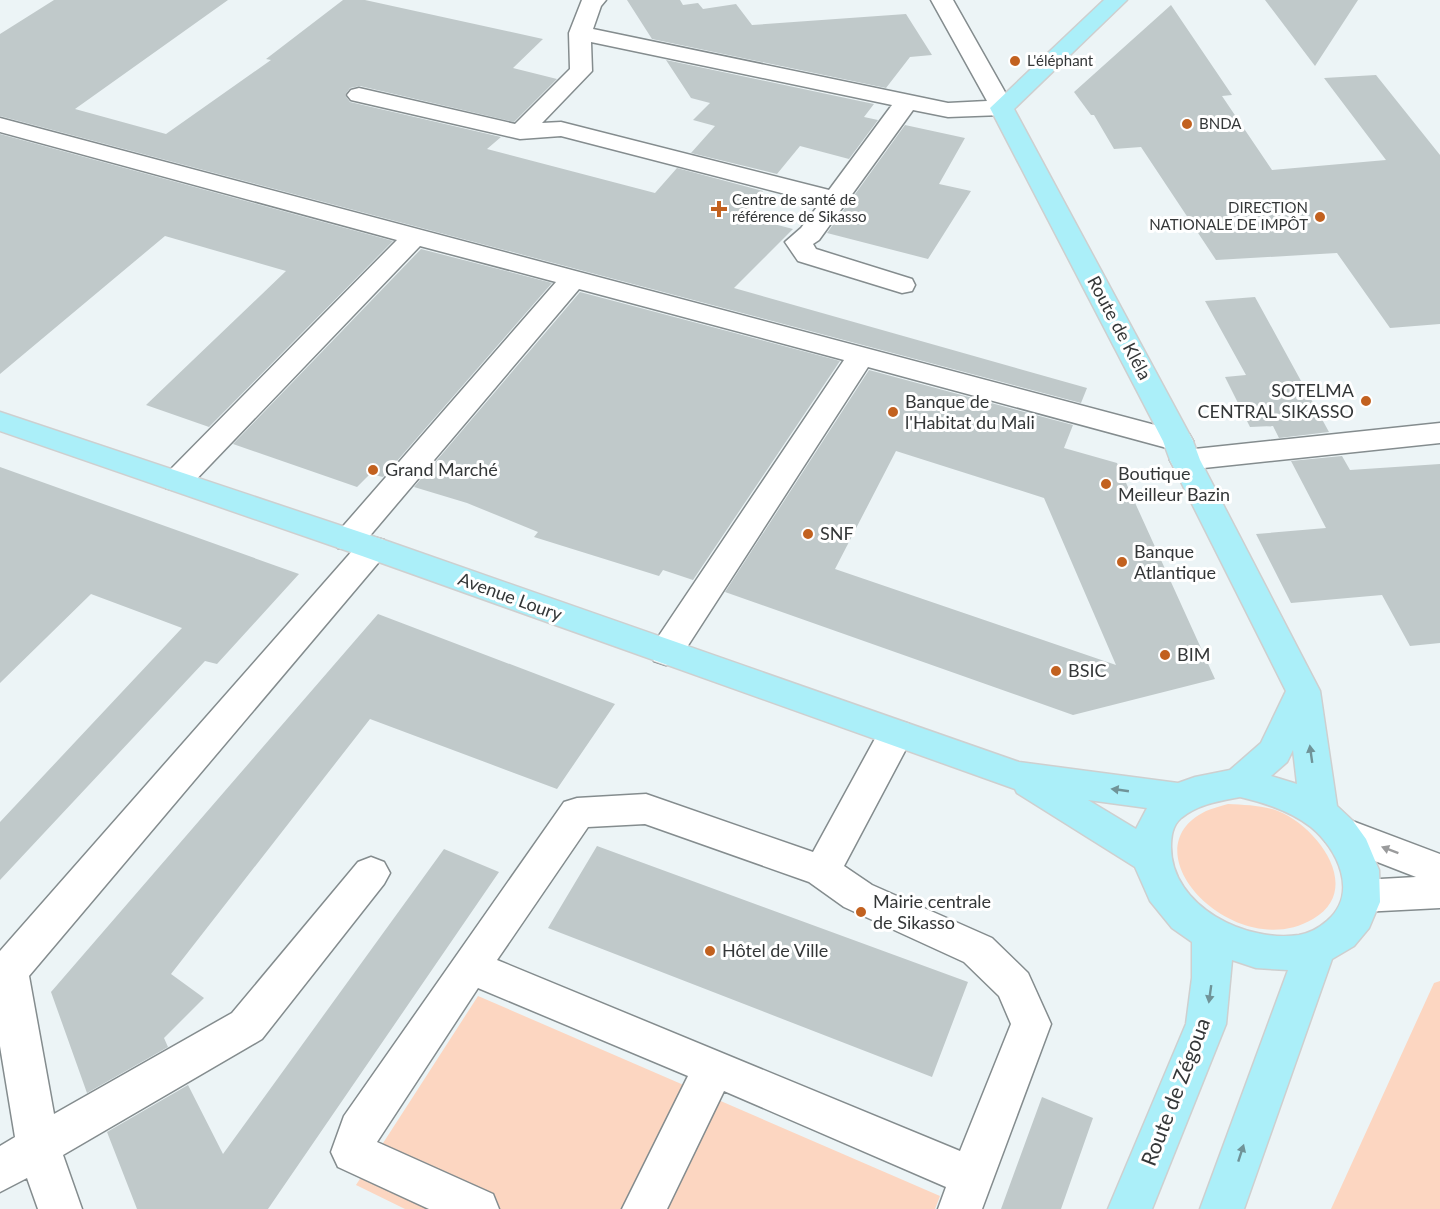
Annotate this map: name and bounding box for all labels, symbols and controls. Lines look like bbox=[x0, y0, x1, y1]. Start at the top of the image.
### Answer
place label: L'éléphant bbox=[1027, 51, 1094, 69]
marker: L'éléphant bbox=[1008, 54, 1022, 68]
place label: BNDA bbox=[1199, 114, 1242, 132]
marker: BNDA bbox=[1180, 117, 1194, 131]
place label: Centre de santé de référence de Sikasso bbox=[732, 190, 867, 225]
place label: DIRECTION NATIONALE DE IMPÔT bbox=[1149, 198, 1308, 233]
marker: Centre de santé de référence de Sikasso bbox=[710, 200, 728, 218]
marker: DIRECTION NATIONALE DE IMPÔT bbox=[1313, 210, 1327, 224]
street label: Route de Kléla bbox=[1083, 272, 1156, 383]
place label: SOTELMA CENTRAL SIKASSO bbox=[1198, 379, 1355, 422]
place label: Banque de l'Habitat du Mali bbox=[905, 390, 1035, 433]
marker: SOTELMA CENTRAL SIKASSO bbox=[1359, 394, 1373, 408]
marker: Banque de l'Habitat du Mali bbox=[886, 405, 900, 419]
place label: Grand Marché bbox=[385, 458, 498, 480]
place label: Boutique Meilleur Bazin bbox=[1118, 462, 1230, 505]
marker: Grand Marché bbox=[366, 463, 380, 477]
marker: Boutique Meilleur Bazin bbox=[1099, 477, 1113, 491]
place label: SNF bbox=[820, 522, 854, 544]
marker: SNF bbox=[801, 527, 815, 541]
place label: Banque Atlantique bbox=[1134, 540, 1216, 583]
marker: Banque Atlantique bbox=[1115, 555, 1129, 569]
street label: Avenue Loury bbox=[455, 567, 566, 625]
place label: BIM bbox=[1177, 643, 1210, 665]
marker: BIM bbox=[1158, 648, 1172, 662]
place label: BSIC bbox=[1068, 659, 1106, 681]
marker: BSIC bbox=[1049, 664, 1063, 678]
one-way arrow bbox=[1307, 744, 1316, 763]
one-way arrow bbox=[1110, 786, 1129, 795]
one-way arrow bbox=[1380, 845, 1398, 855]
place label: Mairie centrale de Sikasso bbox=[873, 890, 991, 933]
marker: Mairie centrale de Sikasso bbox=[854, 905, 868, 919]
place label: Hôtel de Ville bbox=[722, 939, 828, 961]
marker: Hôtel de Ville bbox=[703, 944, 717, 958]
one-way arrow bbox=[1205, 985, 1215, 1004]
street label: Route de Zégoua bbox=[1135, 1014, 1214, 1169]
one-way arrow bbox=[1237, 1144, 1246, 1162]

